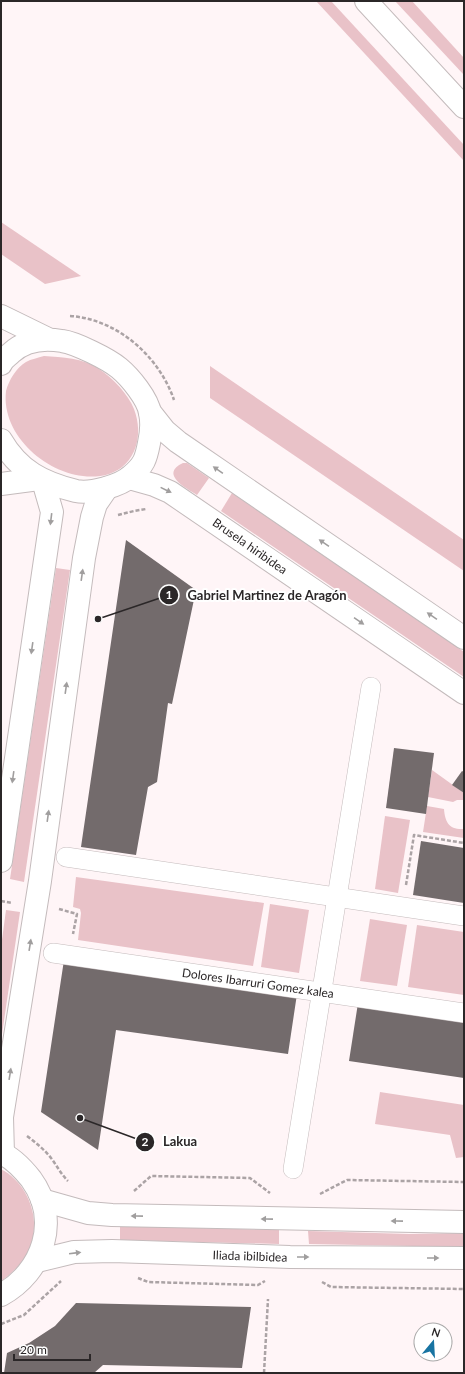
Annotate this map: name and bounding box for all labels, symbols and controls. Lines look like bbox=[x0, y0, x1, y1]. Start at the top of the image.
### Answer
one-way arrow bbox=[213, 466, 223, 474]
one-way arrow bbox=[160, 487, 172, 494]
one-way arrow bbox=[48, 513, 54, 525]
street label: Brusela hiribidea bbox=[210, 515, 290, 577]
one-way arrow bbox=[319, 539, 330, 547]
one-way arrow bbox=[79, 568, 85, 581]
callout: Gabriel Martinez de Aragón bbox=[159, 582, 354, 607]
text: 1 bbox=[166, 587, 173, 602]
text: Gabriel Martinez de Aragón bbox=[187, 587, 347, 603]
one-way arrow bbox=[427, 612, 437, 620]
one-way arrow bbox=[354, 617, 364, 625]
one-way arrow bbox=[29, 642, 35, 654]
one-way arrow bbox=[63, 682, 69, 694]
one-way arrow bbox=[10, 771, 16, 783]
one-way arrow bbox=[45, 810, 52, 823]
one-way arrow bbox=[27, 939, 33, 951]
street label: Dolores Ibarruri Gomez kalea bbox=[181, 965, 335, 1001]
one-way arrow bbox=[7, 1067, 13, 1080]
callout: Lakua bbox=[135, 1129, 205, 1154]
text: Lakua bbox=[163, 1133, 197, 1149]
text: 2 bbox=[142, 1134, 149, 1149]
one-way arrow bbox=[130, 1213, 143, 1219]
one-way arrow bbox=[261, 1215, 273, 1222]
one-way arrow bbox=[391, 1218, 403, 1225]
street label: Iliada ibilbidea bbox=[212, 1247, 288, 1265]
one-way arrow bbox=[69, 1249, 81, 1256]
one-way arrow bbox=[297, 1254, 310, 1260]
one-way arrow bbox=[427, 1255, 440, 1261]
north arrow bbox=[413, 1322, 453, 1362]
text: N bbox=[430, 1325, 442, 1340]
scale bar bbox=[14, 1336, 90, 1362]
text: 20 m bbox=[20, 1342, 47, 1357]

